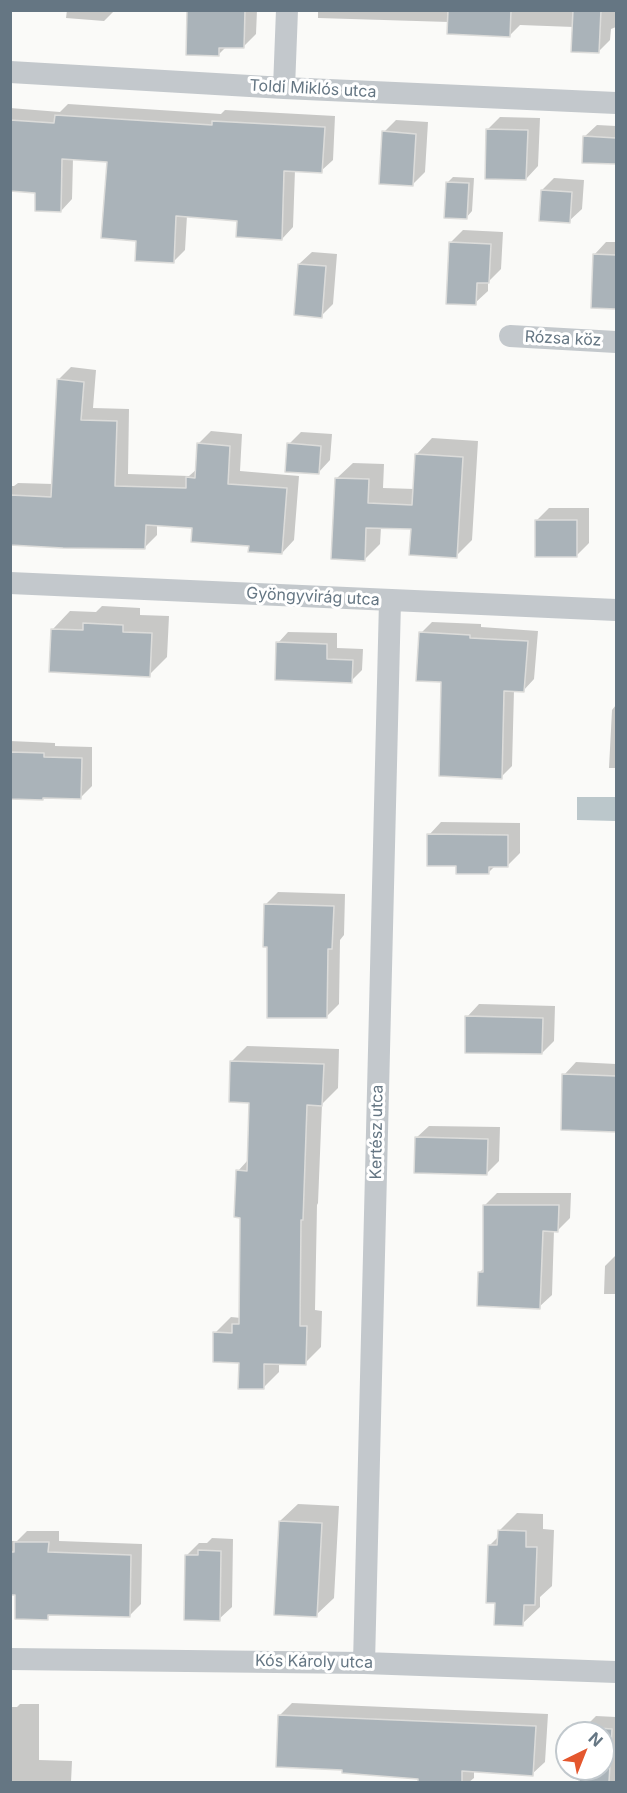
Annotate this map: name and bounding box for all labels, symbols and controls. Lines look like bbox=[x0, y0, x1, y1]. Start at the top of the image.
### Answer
street label: Toldi Miklós utca bbox=[249, 76, 377, 102]
street label: Rózsa köz bbox=[524, 327, 602, 351]
street label: Gyöngyvirág utca bbox=[246, 584, 380, 610]
street label: Kertész utca bbox=[367, 1084, 387, 1180]
street label: Kós Károly utca bbox=[255, 1651, 373, 1673]
north arrow bbox=[555, 1721, 615, 1781]
text: N bbox=[585, 1728, 607, 1751]

